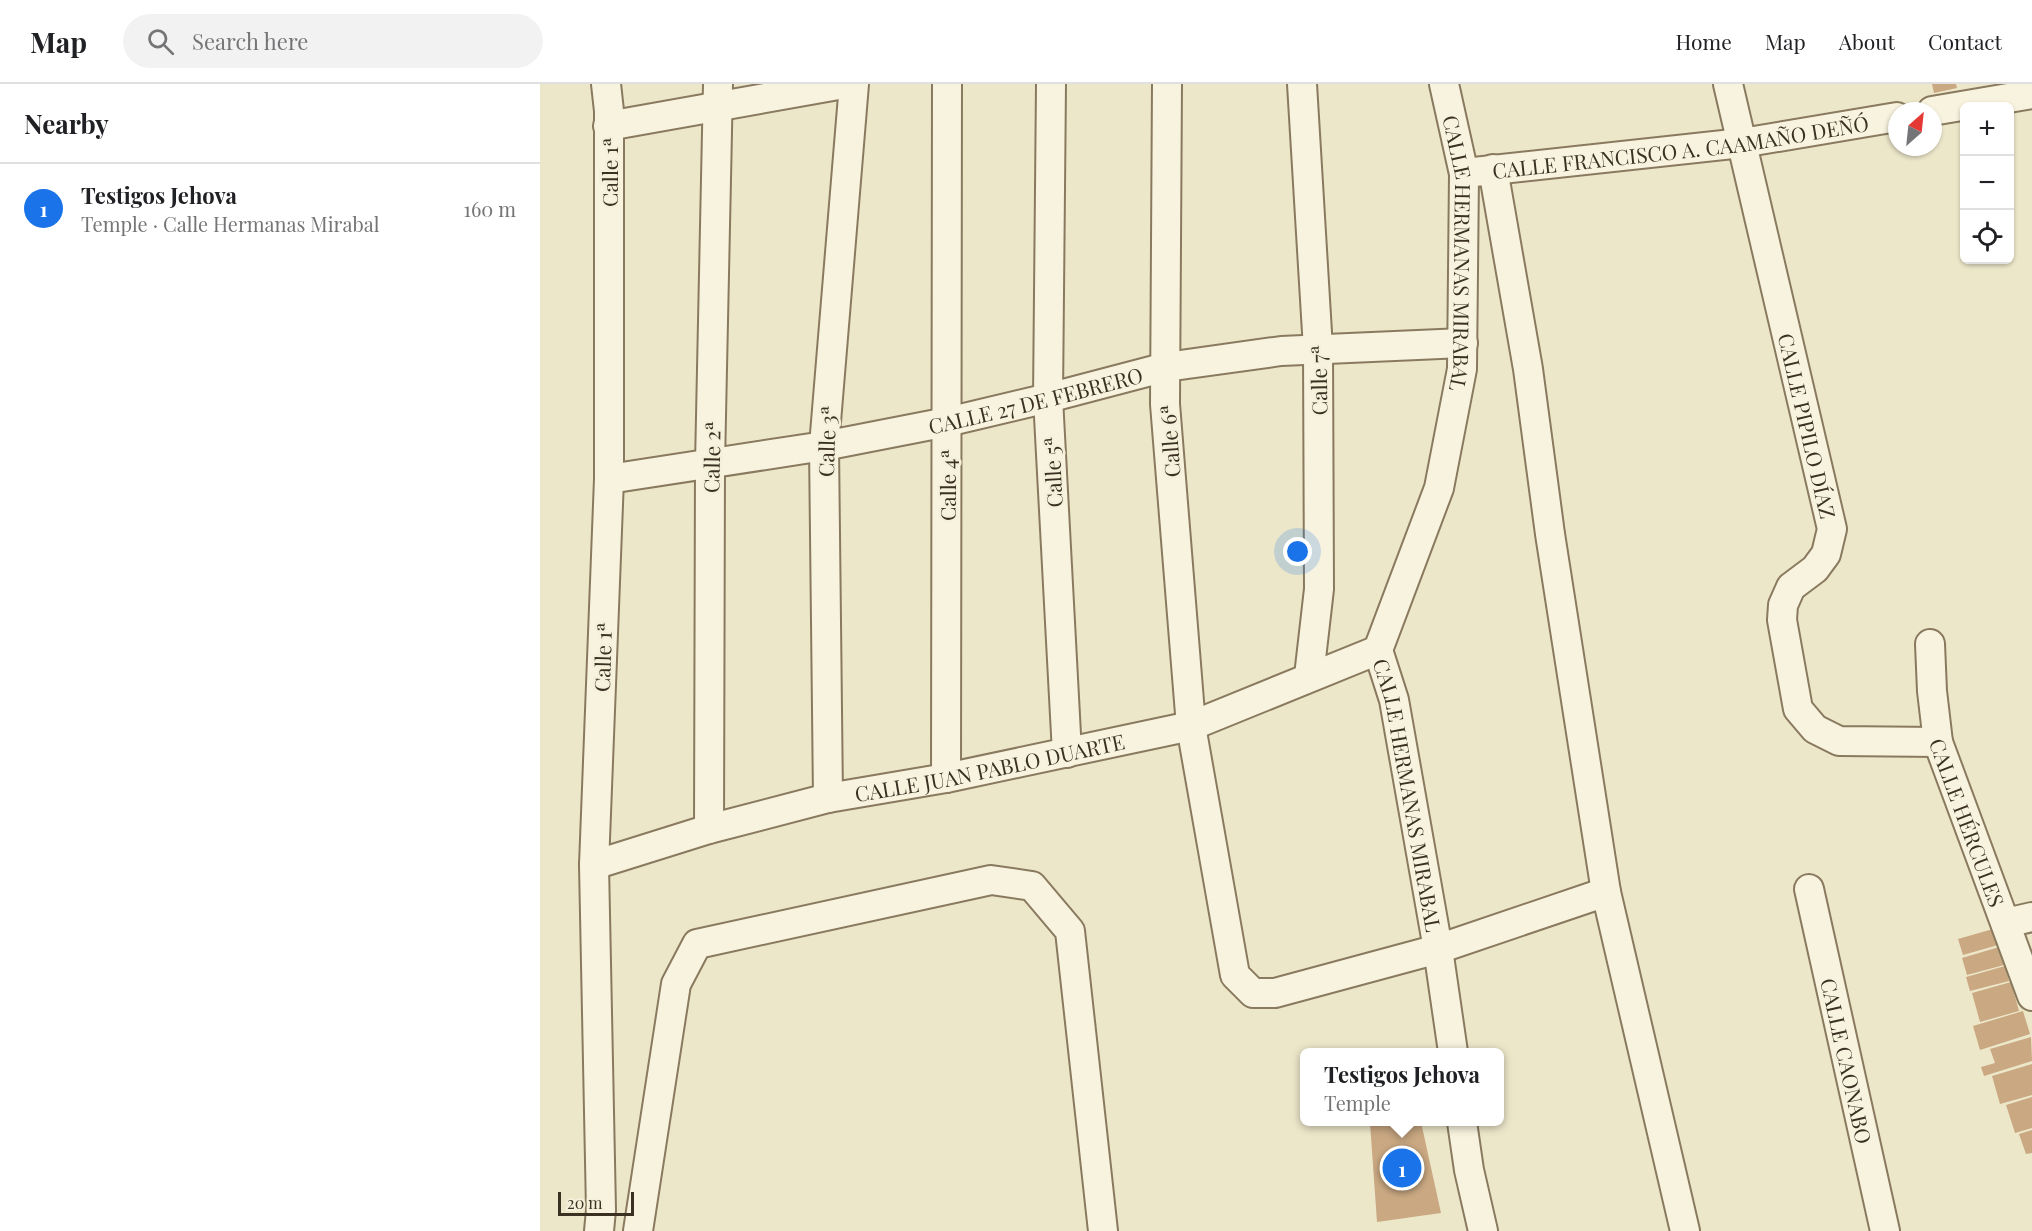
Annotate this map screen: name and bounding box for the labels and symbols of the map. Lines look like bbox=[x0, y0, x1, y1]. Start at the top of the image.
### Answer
north arrow bbox=[1888, 102, 1942, 156]
street label: CALLE FRANCISCO A. CAAMAÑO DEÑÓ bbox=[1491, 108, 1871, 184]
street label: CALLE HERMANAS MIRABAL bbox=[1437, 112, 1479, 394]
street label: Calle 1ª bbox=[595, 137, 623, 207]
street label: CALLE PIPILO DÍAZ bbox=[1773, 330, 1843, 521]
street label: Calle 7ª bbox=[1303, 344, 1333, 416]
street label: CALLE 27 DE FEBRERO bbox=[926, 360, 1146, 439]
street label: Calle 6ª bbox=[1152, 404, 1186, 478]
street label: Calle 3ª bbox=[811, 405, 841, 477]
street label: Calle 2ª bbox=[696, 421, 726, 493]
street label: Calle 5ª bbox=[1036, 436, 1068, 508]
street label: Calle 4ª bbox=[933, 449, 961, 521]
your location bbox=[1283, 537, 1312, 566]
street label: Calle 1ª bbox=[587, 622, 617, 692]
street label: CALLE HERMANAS MIRABAL bbox=[1368, 655, 1449, 934]
street label: CALLE JUAN PABLO DUARTE bbox=[852, 726, 1127, 807]
street label: CALLE HÉRCULES bbox=[1924, 734, 2012, 910]
street label: CALLE CAONABO bbox=[1815, 975, 1879, 1146]
pin: 1 bbox=[1382, 1146, 1422, 1190]
scale bar bbox=[558, 1189, 634, 1216]

